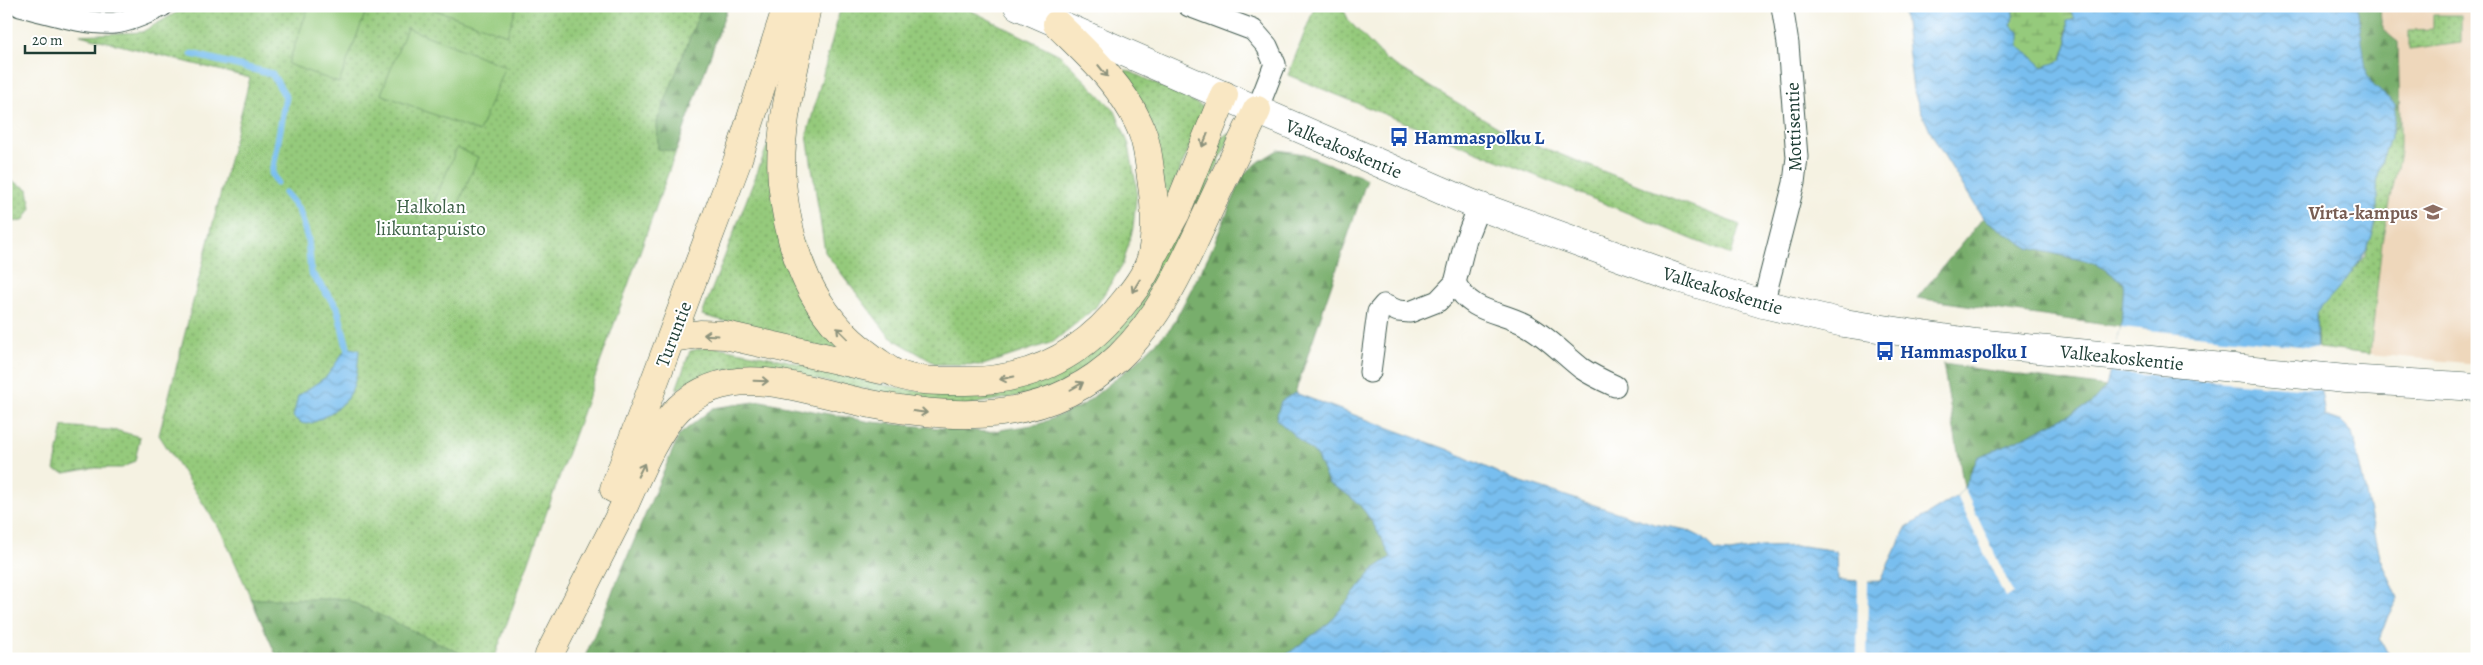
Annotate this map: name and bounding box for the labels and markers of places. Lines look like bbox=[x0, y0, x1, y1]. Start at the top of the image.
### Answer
place label: Hammaspolku L bbox=[1414, 125, 1545, 151]
bus stop icon: Hammaspolku L bbox=[1388, 126, 1410, 148]
place label: Virta-kampus bbox=[2308, 200, 2418, 226]
school or university icon: Virta-kampus bbox=[2422, 201, 2444, 223]
place label: Hammaspolku I bbox=[1900, 339, 2027, 365]
bus stop icon: Hammaspolku I bbox=[1874, 340, 1896, 362]

